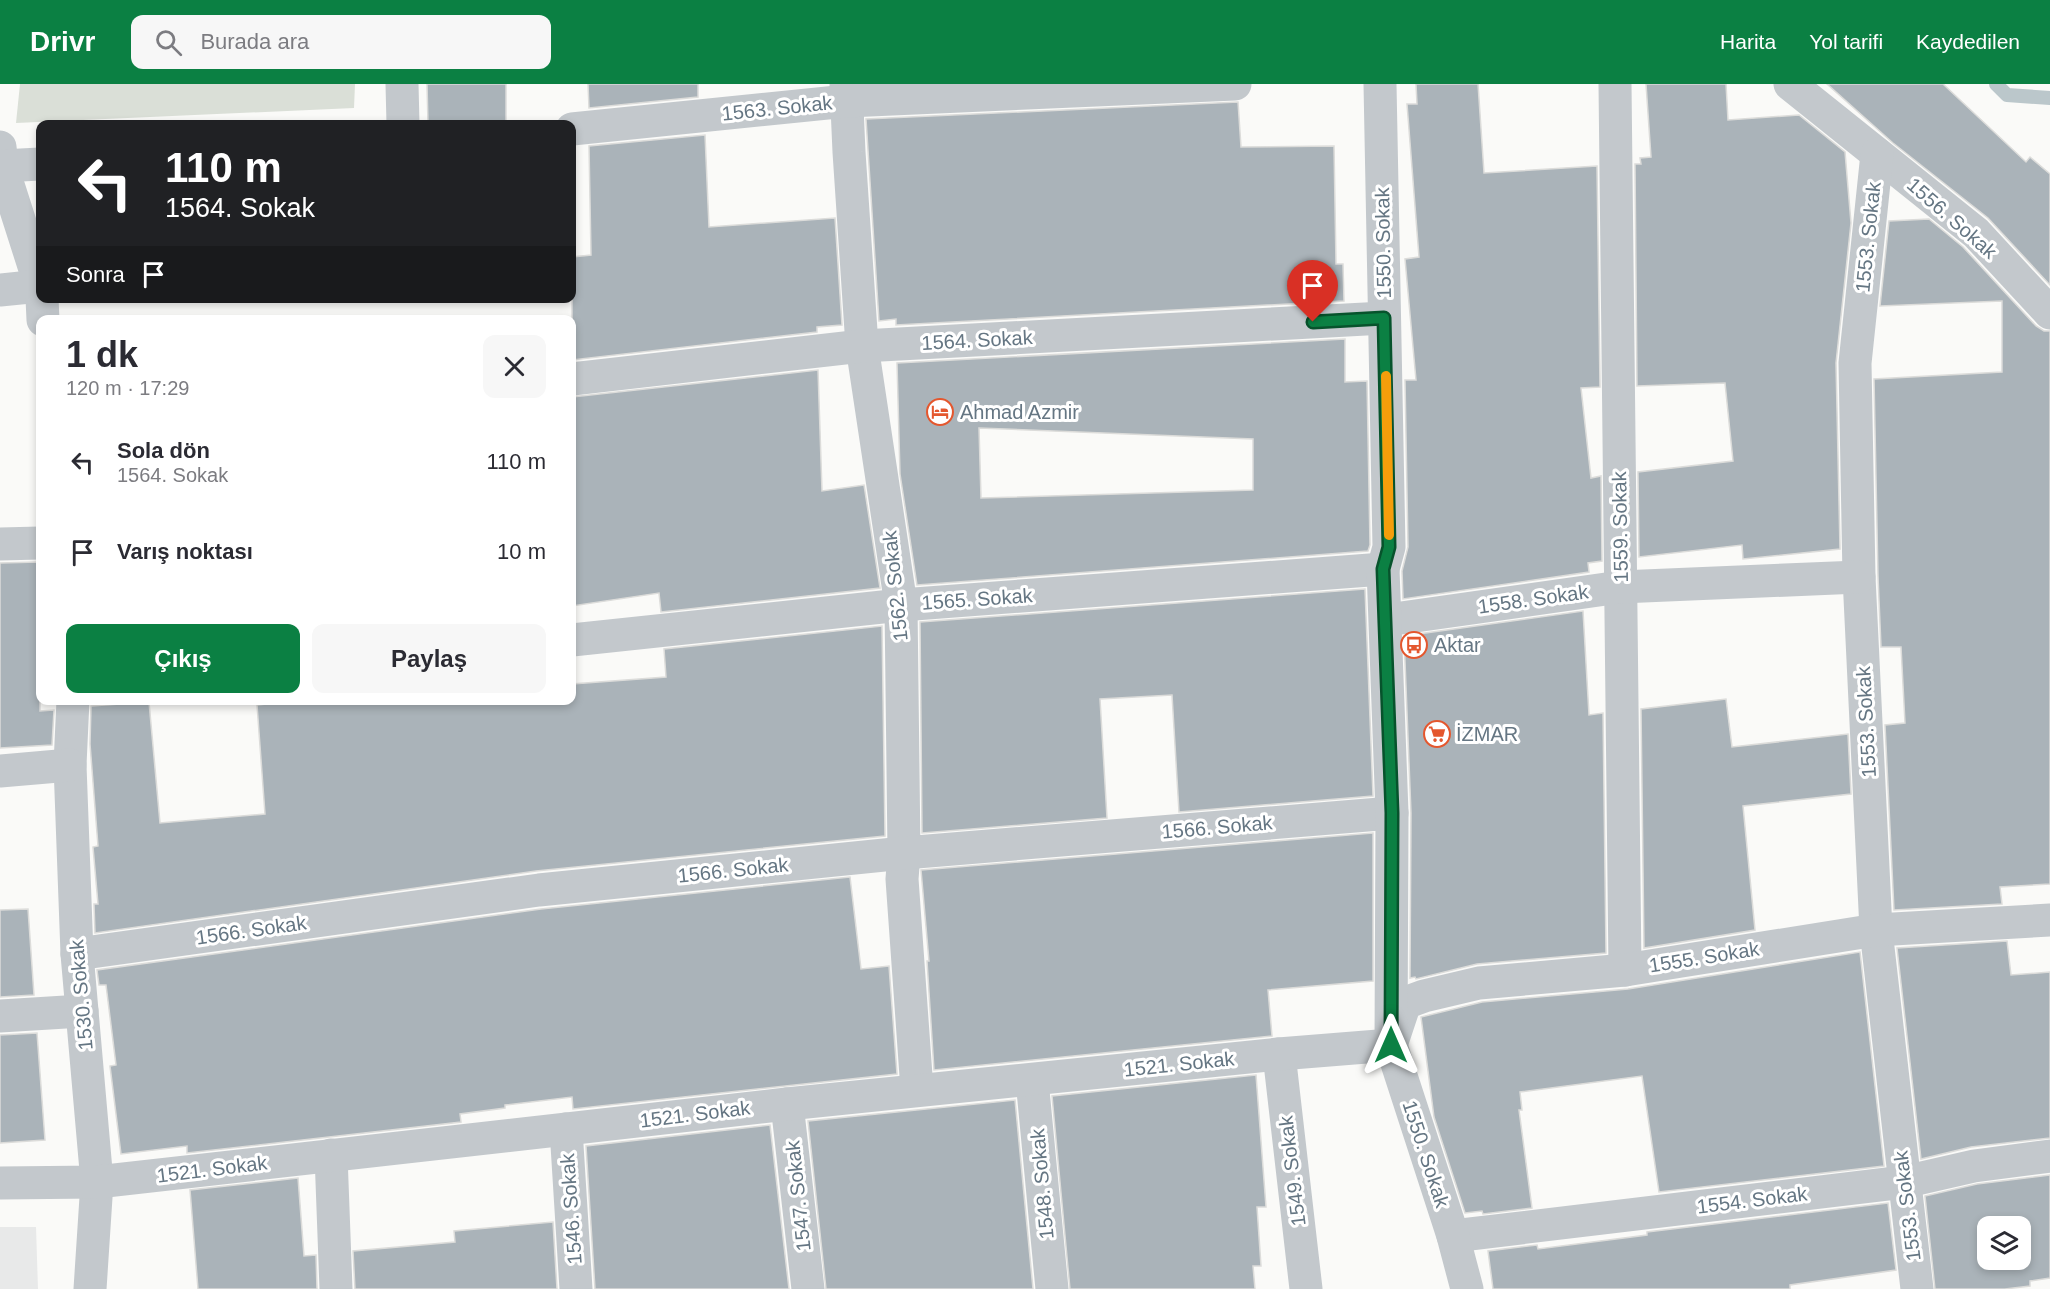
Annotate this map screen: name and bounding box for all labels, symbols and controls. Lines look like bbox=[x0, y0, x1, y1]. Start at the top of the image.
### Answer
search box bbox=[131, 15, 551, 69]
text: Drivr bbox=[30, 26, 95, 57]
icon: search bbox=[152, 26, 185, 59]
text: Burada ara bbox=[200, 29, 309, 54]
text: Harita bbox=[1720, 30, 1776, 53]
text: Yol tarifi bbox=[1809, 30, 1883, 53]
text: Kaydedilen bbox=[1916, 30, 2020, 53]
street label: 1563. Sokak bbox=[721, 91, 834, 125]
icon: left bbox=[66, 144, 144, 222]
text: 110 m bbox=[165, 144, 282, 191]
street label: 1556. Sokak bbox=[1903, 173, 2002, 263]
street label: 1553. Sokak bbox=[1851, 180, 1885, 293]
street label: 1550. Sokak bbox=[1371, 186, 1395, 299]
text: 1564. Sokak bbox=[165, 193, 315, 223]
icon: arrive bbox=[137, 258, 170, 291]
pin bbox=[1287, 260, 1338, 322]
text: Sonra bbox=[66, 262, 125, 287]
icon: arrive bbox=[1296, 269, 1329, 302]
street label: 1564. Sokak bbox=[921, 326, 1034, 354]
text: 1 dk bbox=[66, 334, 138, 375]
button: close bbox=[483, 335, 546, 398]
text: 120 m · 17:29 bbox=[66, 377, 189, 399]
hotel icon: Ahmad Azmir bbox=[925, 397, 955, 427]
place label: Ahmad Azmir bbox=[960, 401, 1079, 423]
text: Sola dön bbox=[117, 438, 210, 463]
icon: left bbox=[66, 446, 99, 479]
text: 110 m bbox=[486, 449, 546, 474]
text: 1564. Sokak bbox=[117, 464, 228, 486]
street label: 1559. Sokak bbox=[1608, 470, 1632, 583]
street label: 1562. Sokak bbox=[878, 529, 912, 642]
icon: arrive bbox=[66, 536, 99, 569]
text: Varış noktası bbox=[117, 539, 253, 564]
text: 10 m bbox=[497, 539, 546, 564]
street label: 1558. Sokak bbox=[1476, 580, 1591, 618]
street label: 1565. Sokak bbox=[921, 584, 1034, 614]
button: Çıkış bbox=[66, 624, 300, 693]
button: Paylaş bbox=[312, 624, 546, 693]
bus stop icon: Aktar bbox=[1399, 630, 1429, 660]
place label: Aktar bbox=[1434, 634, 1481, 656]
street label: 1553. Sokak bbox=[1852, 665, 1880, 778]
supermarket icon: İZMAR bbox=[1422, 719, 1452, 749]
place label: İZMAR bbox=[1456, 723, 1518, 745]
street label: 1566. Sokak bbox=[1161, 811, 1274, 843]
street label: 1566. Sokak bbox=[677, 853, 790, 887]
street label: 1566. Sokak bbox=[194, 911, 309, 949]
street label: 1555. Sokak bbox=[1647, 937, 1762, 977]
street label: 1530. Sokak bbox=[65, 938, 97, 1051]
position arrow bbox=[1359, 1013, 1423, 1077]
street label: 1521. Sokak bbox=[1123, 1047, 1236, 1081]
street label: 1521. Sokak bbox=[638, 1096, 753, 1132]
street label: 1550. Sokak bbox=[1398, 1098, 1454, 1211]
street label: 1549. Sokak bbox=[1274, 1113, 1310, 1228]
street label: 1548. Sokak bbox=[1026, 1127, 1058, 1240]
street label: 1547. Sokak bbox=[781, 1139, 815, 1252]
street label: 1553. Sokak bbox=[1889, 1148, 1925, 1263]
street label: 1521. Sokak bbox=[155, 1151, 270, 1187]
street label: 1546. Sokak bbox=[556, 1152, 586, 1265]
street label: 1554. Sokak bbox=[1695, 1182, 1810, 1218]
map controls bbox=[1977, 1216, 2031, 1270]
button: layers bbox=[1977, 1216, 2031, 1270]

